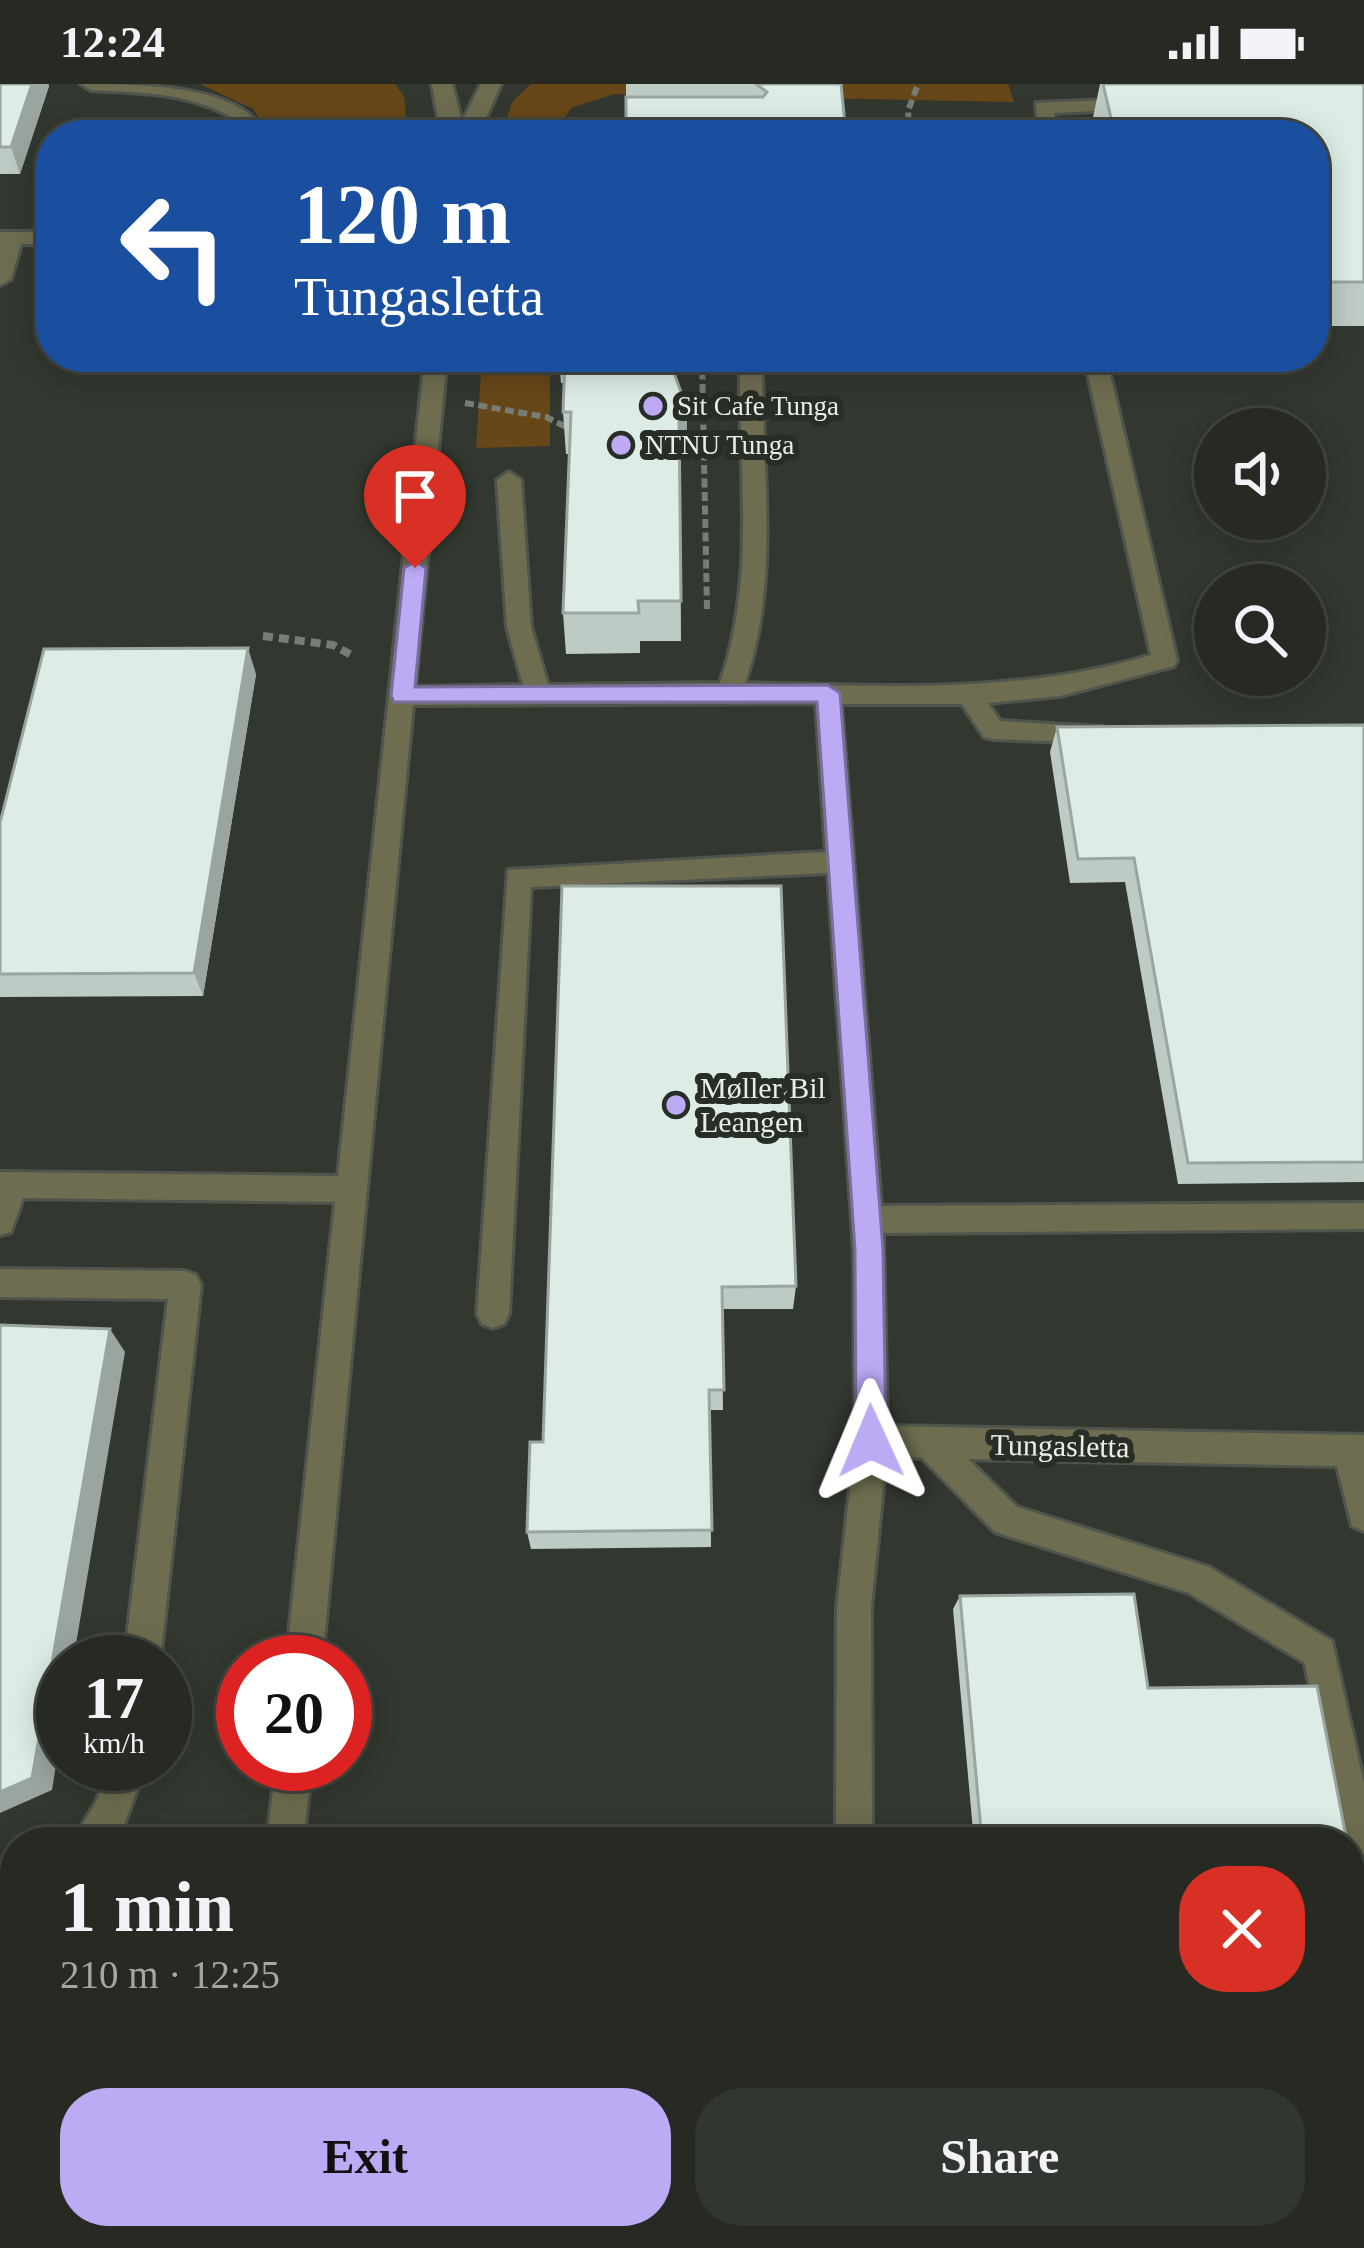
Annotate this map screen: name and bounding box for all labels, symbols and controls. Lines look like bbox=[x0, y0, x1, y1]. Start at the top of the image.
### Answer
text: 12:24 bbox=[60, 17, 165, 67]
icon: left bbox=[96, 168, 252, 324]
text: 120 m bbox=[294, 168, 511, 261]
text: Tungasletta bbox=[294, 267, 544, 327]
place label: Sit Cafe Tunga bbox=[677, 391, 839, 421]
marker: Sit Cafe Tunga bbox=[640, 393, 666, 419]
map controls bbox=[1194, 408, 1326, 696]
button: sound bbox=[1194, 408, 1326, 540]
place label: NTNU Tunga bbox=[645, 430, 794, 460]
marker: NTNU Tunga bbox=[608, 432, 634, 458]
pin bbox=[364, 445, 466, 568]
icon: arrive bbox=[382, 463, 448, 529]
button: search bbox=[1194, 564, 1326, 696]
place label: Møller Bil Leangen bbox=[700, 1071, 826, 1138]
marker: Møller Bil Leangen bbox=[663, 1092, 689, 1118]
position arrow bbox=[808, 1378, 934, 1504]
street label: Tungasletta bbox=[990, 1428, 1130, 1463]
speed limit sign: 20 bbox=[216, 1635, 372, 1791]
text: 17 bbox=[84, 1665, 144, 1731]
text: km/h bbox=[83, 1726, 145, 1759]
button: close bbox=[1179, 1866, 1305, 1992]
text: 1 min bbox=[60, 1867, 234, 1947]
text: 210 m · 12:25 bbox=[60, 1953, 280, 1996]
button: Exit bbox=[60, 2088, 671, 2226]
button: Share bbox=[695, 2088, 1305, 2226]

